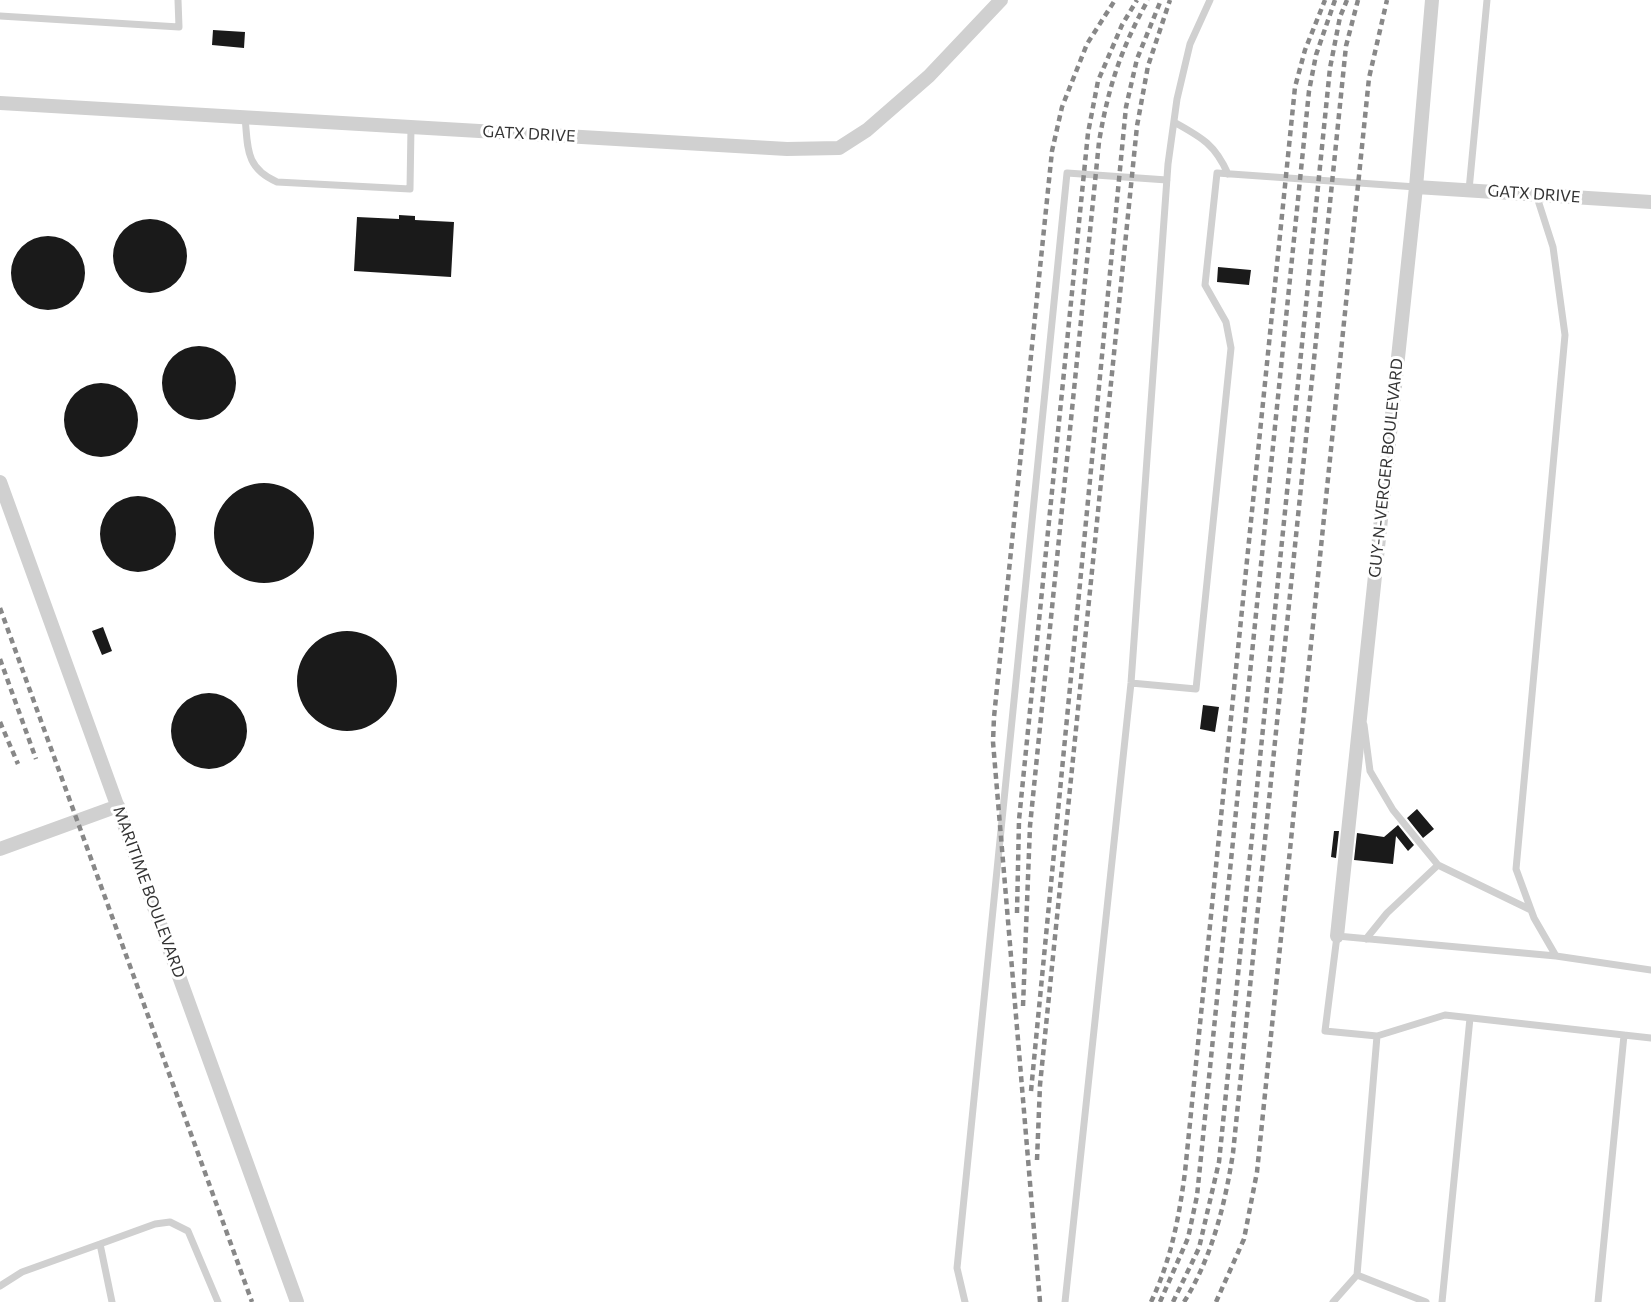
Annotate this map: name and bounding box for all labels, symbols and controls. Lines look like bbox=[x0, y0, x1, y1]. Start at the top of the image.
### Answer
street label: GATX DRIVE bbox=[482, 122, 576, 146]
street label: GATX DRIVE bbox=[1487, 181, 1581, 207]
street label: GUY-N-VERGER BOULEVARD bbox=[1365, 357, 1407, 579]
street label: MARITIME BOULEVARD bbox=[109, 804, 189, 980]

